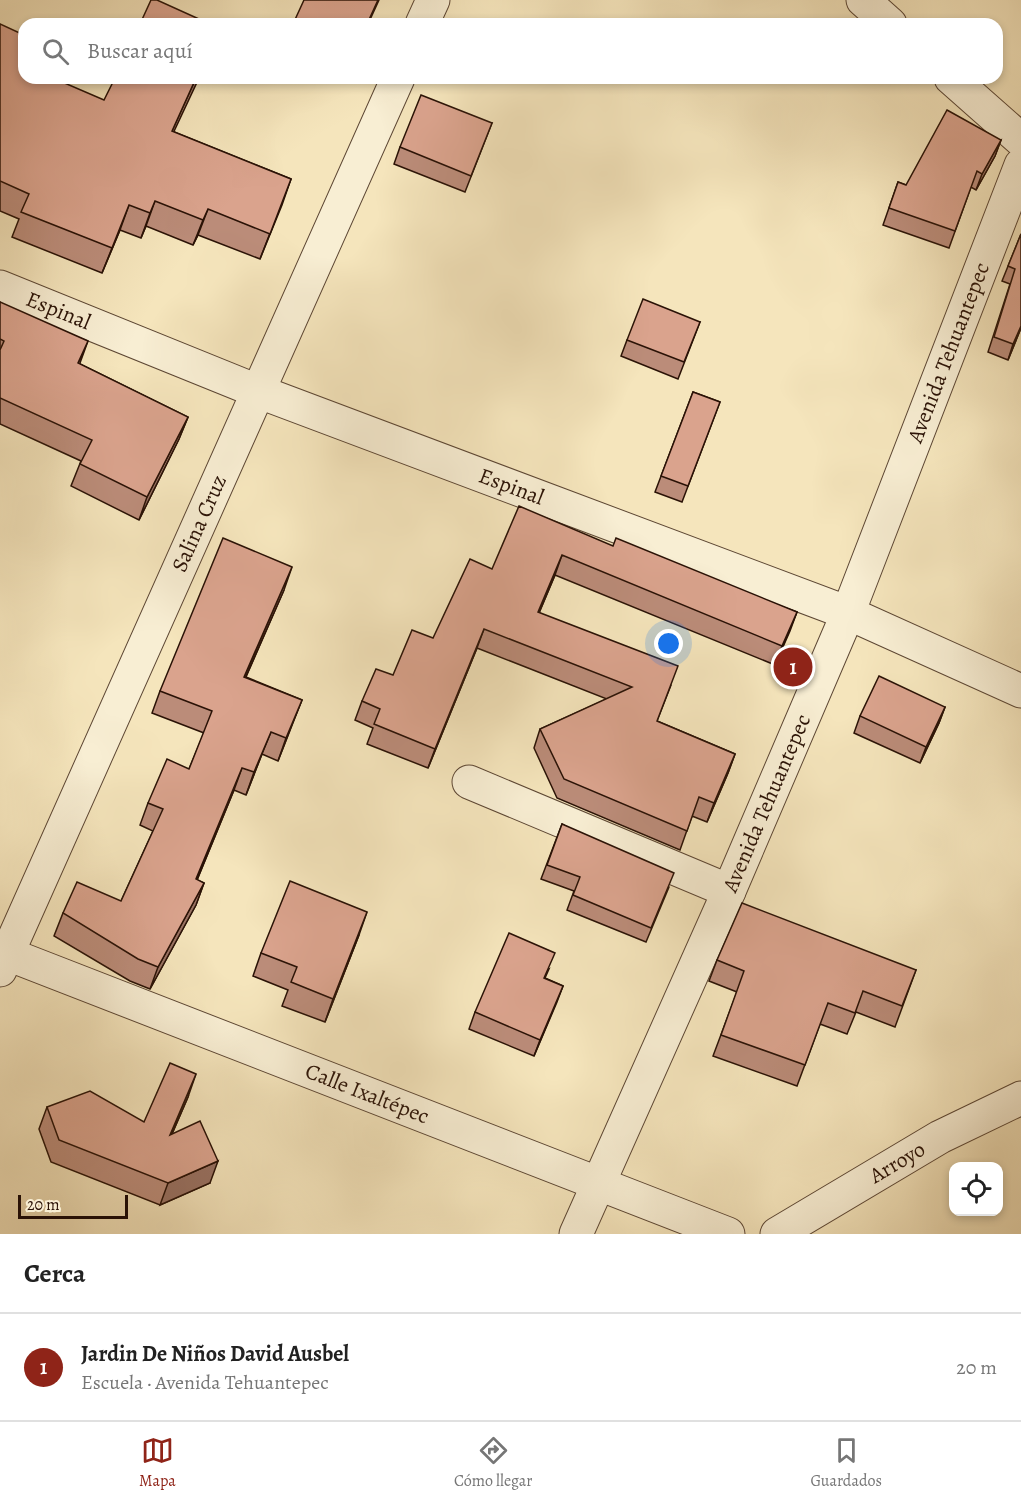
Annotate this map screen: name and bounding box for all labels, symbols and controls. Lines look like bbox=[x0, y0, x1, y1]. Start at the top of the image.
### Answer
search box bbox=[18, 18, 1003, 84]
icon: search bbox=[39, 35, 72, 68]
text: Buscar aquí bbox=[87, 36, 193, 66]
street label: Avenida Tehuantepec bbox=[900, 258, 997, 448]
street label: Espinal bbox=[22, 284, 95, 337]
street label: Espinal bbox=[475, 461, 548, 512]
street label: Salina Cruz bbox=[164, 470, 234, 577]
your location bbox=[654, 629, 683, 658]
pin: 1 bbox=[774, 644, 812, 690]
street label: Avenida Tehuantepec bbox=[715, 710, 818, 898]
street label: Calle Ixaltépec bbox=[301, 1056, 434, 1131]
street label: Arroyo bbox=[863, 1134, 931, 1191]
map controls bbox=[949, 1162, 1003, 1216]
button: locate bbox=[949, 1162, 1003, 1216]
scale bar bbox=[18, 1192, 128, 1220]
text: 20 m bbox=[27, 1194, 60, 1216]
text: Cerca bbox=[24, 1256, 86, 1291]
text: Jardin De Niños David Ausbel bbox=[81, 1339, 349, 1369]
text: 1 bbox=[40, 1354, 47, 1381]
text: 20 m bbox=[956, 1354, 997, 1381]
text: Escuela · Avenida Tehuantepec bbox=[81, 1369, 329, 1396]
tab: Mapa bbox=[139, 1434, 176, 1492]
tab: Cómo llegar bbox=[454, 1434, 532, 1492]
tab: Guardados bbox=[810, 1434, 882, 1492]

